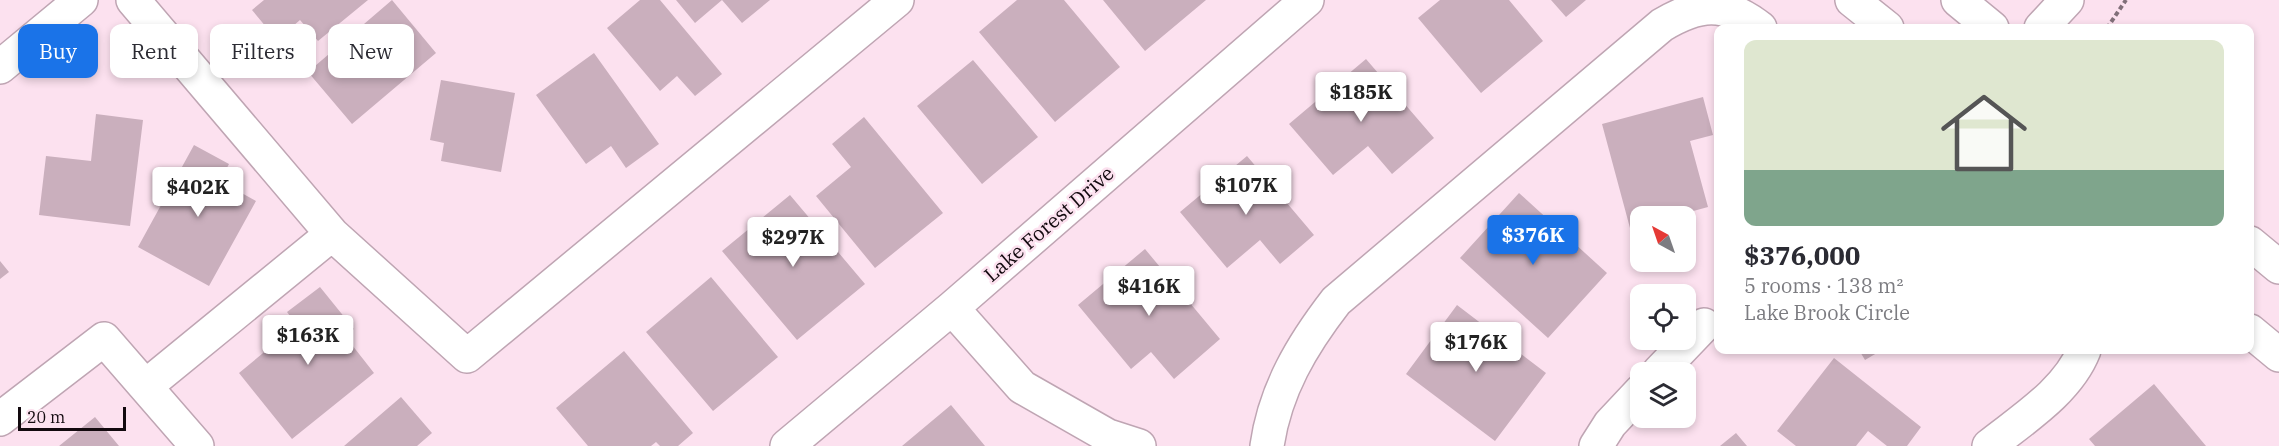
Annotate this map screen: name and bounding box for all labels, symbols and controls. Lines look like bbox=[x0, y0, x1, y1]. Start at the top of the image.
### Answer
chip: Buy bbox=[18, 24, 98, 78]
chip: Rent bbox=[110, 24, 198, 78]
chip: Filters bbox=[210, 24, 316, 78]
chip: New bbox=[328, 24, 414, 78]
pin: $185K bbox=[1319, 72, 1403, 123]
text: $185K bbox=[1329, 78, 1393, 105]
icon: home bbox=[1930, 79, 2038, 187]
street label: Lake Forest Drive bbox=[978, 160, 1119, 288]
pin: $107K bbox=[1204, 165, 1288, 216]
pin: $402K bbox=[156, 167, 240, 218]
text: $107K bbox=[1214, 171, 1278, 198]
text: $402K bbox=[166, 173, 230, 200]
north arrow bbox=[1630, 206, 1696, 272]
map controls bbox=[1630, 206, 1696, 428]
pin: $376K bbox=[1491, 215, 1575, 266]
pin: $297K bbox=[751, 217, 835, 268]
text: $376K bbox=[1501, 221, 1565, 248]
text: $297K bbox=[761, 223, 825, 250]
text: $376,000 bbox=[1744, 238, 1860, 272]
pin: $416K bbox=[1107, 266, 1191, 317]
text: $416K bbox=[1117, 272, 1181, 299]
text: 5 rooms · 138 m² bbox=[1744, 272, 1903, 299]
button: locate bbox=[1630, 284, 1696, 350]
text: Lake Brook Circle bbox=[1744, 299, 1910, 326]
pin: $163K bbox=[266, 315, 350, 366]
text: $163K bbox=[276, 321, 340, 348]
pin: $176K bbox=[1434, 322, 1518, 373]
text: $176K bbox=[1444, 328, 1508, 355]
button: layers bbox=[1630, 362, 1696, 428]
scale bar bbox=[18, 404, 126, 432]
text: 20 m bbox=[27, 407, 65, 427]

